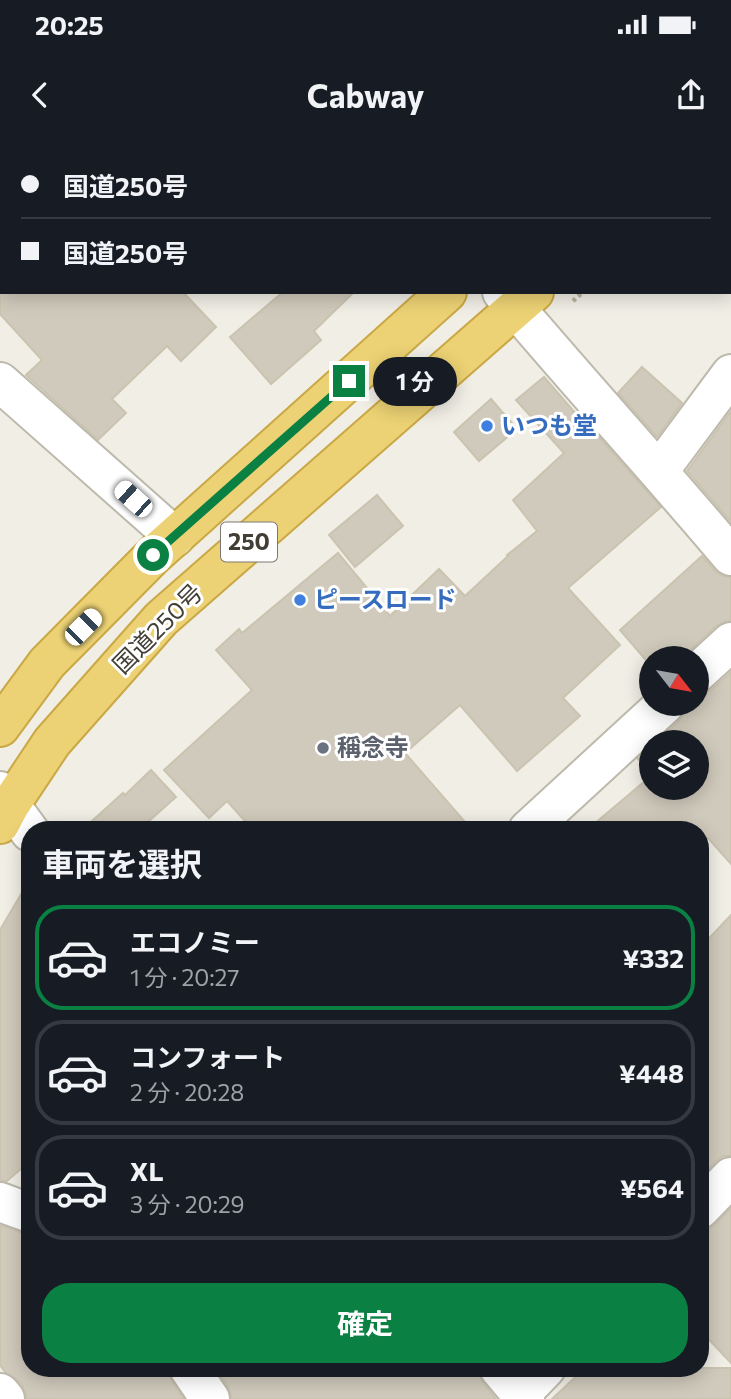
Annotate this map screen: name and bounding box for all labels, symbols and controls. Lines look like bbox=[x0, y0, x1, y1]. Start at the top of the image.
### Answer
text: 20:25 bbox=[35, 9, 104, 40]
text: Cabway bbox=[307, 75, 424, 115]
icon: back bbox=[21, 76, 59, 114]
icon: share bbox=[672, 76, 710, 114]
text: 国道250号 bbox=[63, 170, 188, 201]
text: 国道250号 bbox=[63, 237, 188, 268]
callout: 1 分 bbox=[374, 356, 458, 406]
route end bbox=[333, 365, 365, 397]
text: 1 分 bbox=[396, 367, 434, 395]
place label: いつも堂 bbox=[501, 410, 597, 439]
marker: いつも堂 bbox=[479, 418, 495, 434]
car bbox=[111, 477, 156, 521]
road number: 250 bbox=[221, 522, 277, 562]
route start bbox=[137, 539, 169, 571]
street label: 国道250号 bbox=[106, 577, 208, 679]
place label: ピースロード bbox=[314, 584, 457, 613]
marker: ピースロード bbox=[292, 592, 308, 608]
car bbox=[61, 605, 106, 649]
north arrow bbox=[639, 646, 709, 716]
map controls bbox=[639, 646, 709, 800]
button: layers bbox=[639, 730, 709, 800]
place label: 稱念寺 bbox=[337, 732, 409, 761]
marker: 稱念寺 bbox=[315, 740, 331, 756]
text: 車両を選択 bbox=[42, 843, 202, 883]
icon: car bbox=[46, 926, 109, 989]
text: エコノミー bbox=[130, 926, 260, 957]
text: ¥332 bbox=[623, 942, 684, 973]
text: 1 分 · 20:27 bbox=[130, 963, 239, 991]
icon: car bbox=[46, 1041, 109, 1104]
text: コンフォート bbox=[130, 1041, 285, 1072]
text: ¥448 bbox=[619, 1057, 684, 1088]
text: 2 分 · 20:28 bbox=[130, 1078, 244, 1106]
text: XL bbox=[130, 1155, 164, 1186]
icon: car bbox=[46, 1156, 109, 1219]
text: ¥564 bbox=[620, 1172, 684, 1203]
text: 3 分 · 20:29 bbox=[130, 1190, 245, 1218]
button: 確定 bbox=[42, 1283, 688, 1363]

